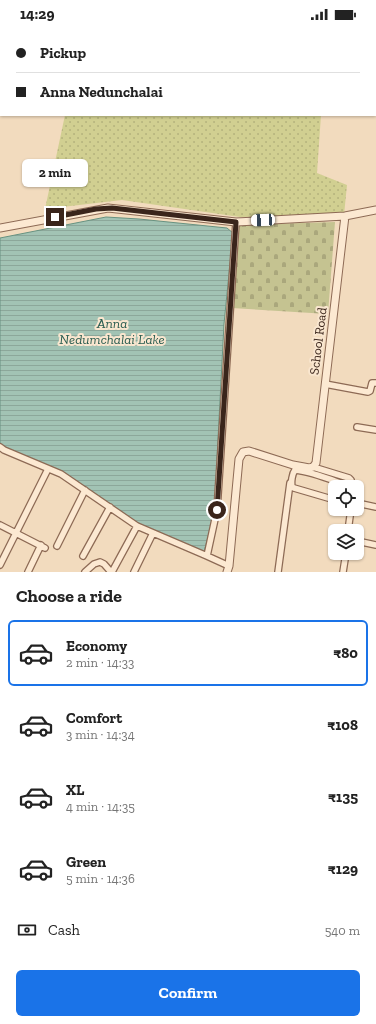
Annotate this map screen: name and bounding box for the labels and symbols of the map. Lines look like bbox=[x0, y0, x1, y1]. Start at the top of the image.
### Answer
callout: 2 min bbox=[22, 159, 88, 187]
route end bbox=[46, 208, 64, 226]
car bbox=[251, 213, 275, 227]
street label: School Road bbox=[306, 306, 330, 376]
water label: Anna Nedumchalai Lake bbox=[59, 315, 165, 348]
route start bbox=[208, 501, 226, 519]

